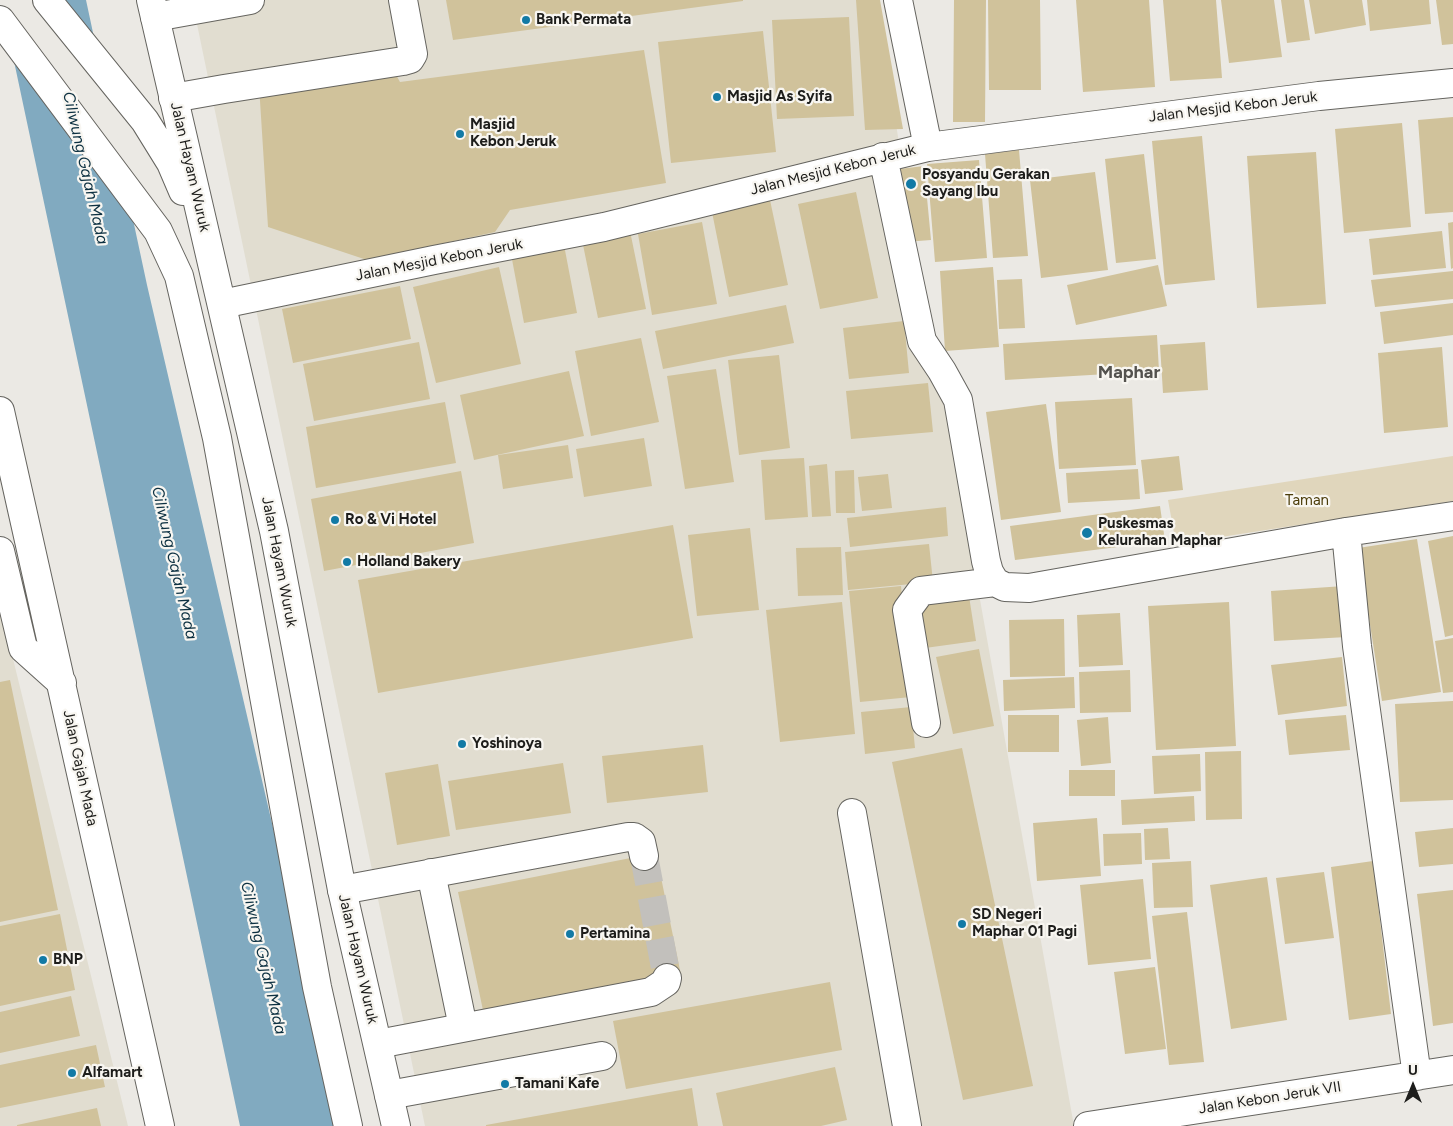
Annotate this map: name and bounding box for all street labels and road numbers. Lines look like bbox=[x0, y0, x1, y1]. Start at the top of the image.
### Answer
street label: Jalan Mesjid Kebon Jeruk bbox=[1148, 88, 1318, 126]
street label: Jalan Hayam Wuruk bbox=[166, 100, 214, 234]
street label: Jalan Mesjid Kebon Jeruk bbox=[748, 141, 918, 199]
street label: Jalan Mesjid Kebon Jeruk bbox=[354, 235, 524, 285]
street label: Jalan Hayam Wuruk bbox=[258, 495, 300, 629]
street label: Jalan Gajah Mada bbox=[59, 708, 101, 828]
street label: Jalan Hayam Wuruk bbox=[334, 892, 382, 1026]
street label: Jalan Kebon Jeruk VII bbox=[1197, 1078, 1343, 1118]

